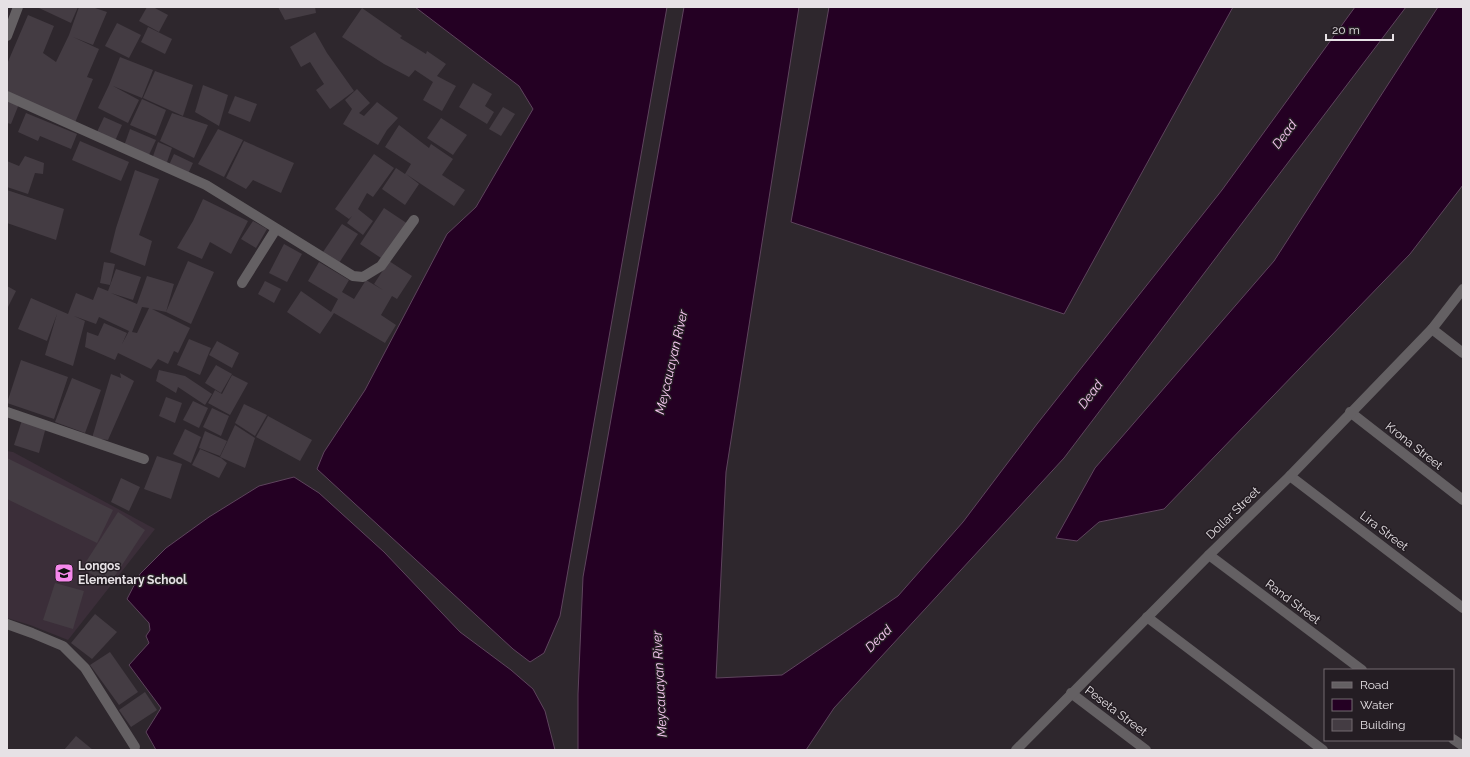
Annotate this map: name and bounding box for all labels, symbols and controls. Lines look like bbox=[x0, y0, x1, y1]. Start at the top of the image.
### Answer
scale bar bbox=[1326, 16, 1393, 42]
text: 20 m bbox=[1332, 23, 1360, 37]
water label: Dead bbox=[1269, 117, 1300, 151]
water label: Meycauayan River bbox=[652, 308, 691, 416]
water label: Dead bbox=[1075, 377, 1106, 411]
street label: Krona Street bbox=[1383, 419, 1445, 473]
street label: Dollar Street bbox=[1203, 484, 1263, 542]
street label: Lira Street bbox=[1357, 508, 1411, 554]
place label: Longos Elementary School bbox=[78, 559, 187, 587]
school or university icon: Longos Elementary School bbox=[53, 562, 75, 584]
street label: Rand Street bbox=[1263, 577, 1323, 627]
water label: Dead bbox=[862, 622, 895, 655]
water label: Meycauayan River bbox=[649, 630, 670, 738]
legend bbox=[1324, 669, 1454, 741]
text: Road bbox=[1360, 678, 1389, 692]
street label: Peseta Street bbox=[1082, 683, 1150, 739]
text: Water bbox=[1360, 698, 1394, 712]
text: Building bbox=[1360, 718, 1406, 732]

